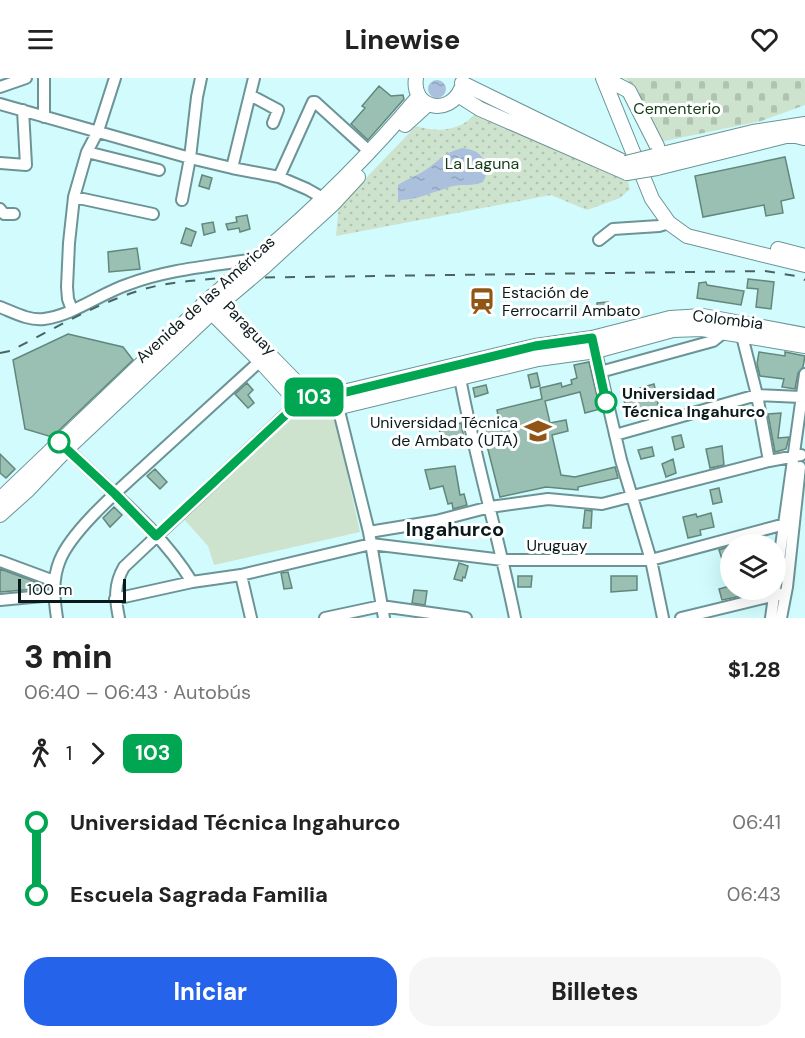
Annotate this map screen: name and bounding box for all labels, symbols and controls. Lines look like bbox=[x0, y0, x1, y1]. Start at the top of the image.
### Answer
text: Linewise bbox=[345, 22, 460, 57]
icon: menu bbox=[24, 23, 57, 56]
icon: heart bbox=[748, 23, 781, 56]
park label: Cementerio bbox=[633, 98, 721, 119]
park label: La Laguna bbox=[445, 153, 519, 174]
street label: Avenida de las Américas bbox=[131, 231, 279, 368]
place label: Estación de Ferrocarril Ambato bbox=[502, 282, 641, 321]
station icon: Estación de Ferrocarril Ambato bbox=[467, 286, 497, 316]
street label: Paraguay bbox=[219, 297, 281, 360]
street label: Colombia bbox=[692, 305, 764, 334]
line badge: 103 bbox=[280, 378, 348, 416]
text: 103 bbox=[296, 383, 332, 411]
place label: Universidad Técnica Ingahurco bbox=[622, 383, 765, 422]
marker: Universidad Técnica Ingahurco bbox=[595, 391, 617, 413]
place label: Universidad Técnica de Ambato (UTA) bbox=[370, 412, 518, 451]
school or university icon: Universidad Técnica de Ambato (UTA) bbox=[523, 416, 553, 446]
unlabelled marker bbox=[48, 431, 70, 453]
district label: Ingahurco bbox=[406, 516, 504, 542]
map controls bbox=[720, 534, 786, 600]
button: layers bbox=[720, 534, 786, 600]
street label: Uruguay bbox=[526, 535, 588, 556]
scale bar bbox=[18, 576, 126, 604]
text: 100 m bbox=[27, 579, 72, 600]
text: 3 min bbox=[24, 635, 112, 678]
text: $1.28 bbox=[728, 655, 781, 684]
text: 06:40 – 06:43 · Autobús bbox=[24, 679, 251, 705]
icon: walk bbox=[24, 737, 57, 770]
icon: forward bbox=[81, 737, 114, 770]
text: 103 bbox=[135, 739, 170, 767]
text: 1 bbox=[66, 740, 72, 766]
text: Universidad Técnica Ingahurco bbox=[70, 808, 401, 837]
text: 06:41 bbox=[732, 809, 781, 835]
text: Escuela Sagrada Familia bbox=[70, 880, 328, 909]
text: 06:43 bbox=[727, 881, 781, 907]
button: Iniciar bbox=[24, 957, 397, 1026]
button: Billetes bbox=[409, 957, 781, 1026]

